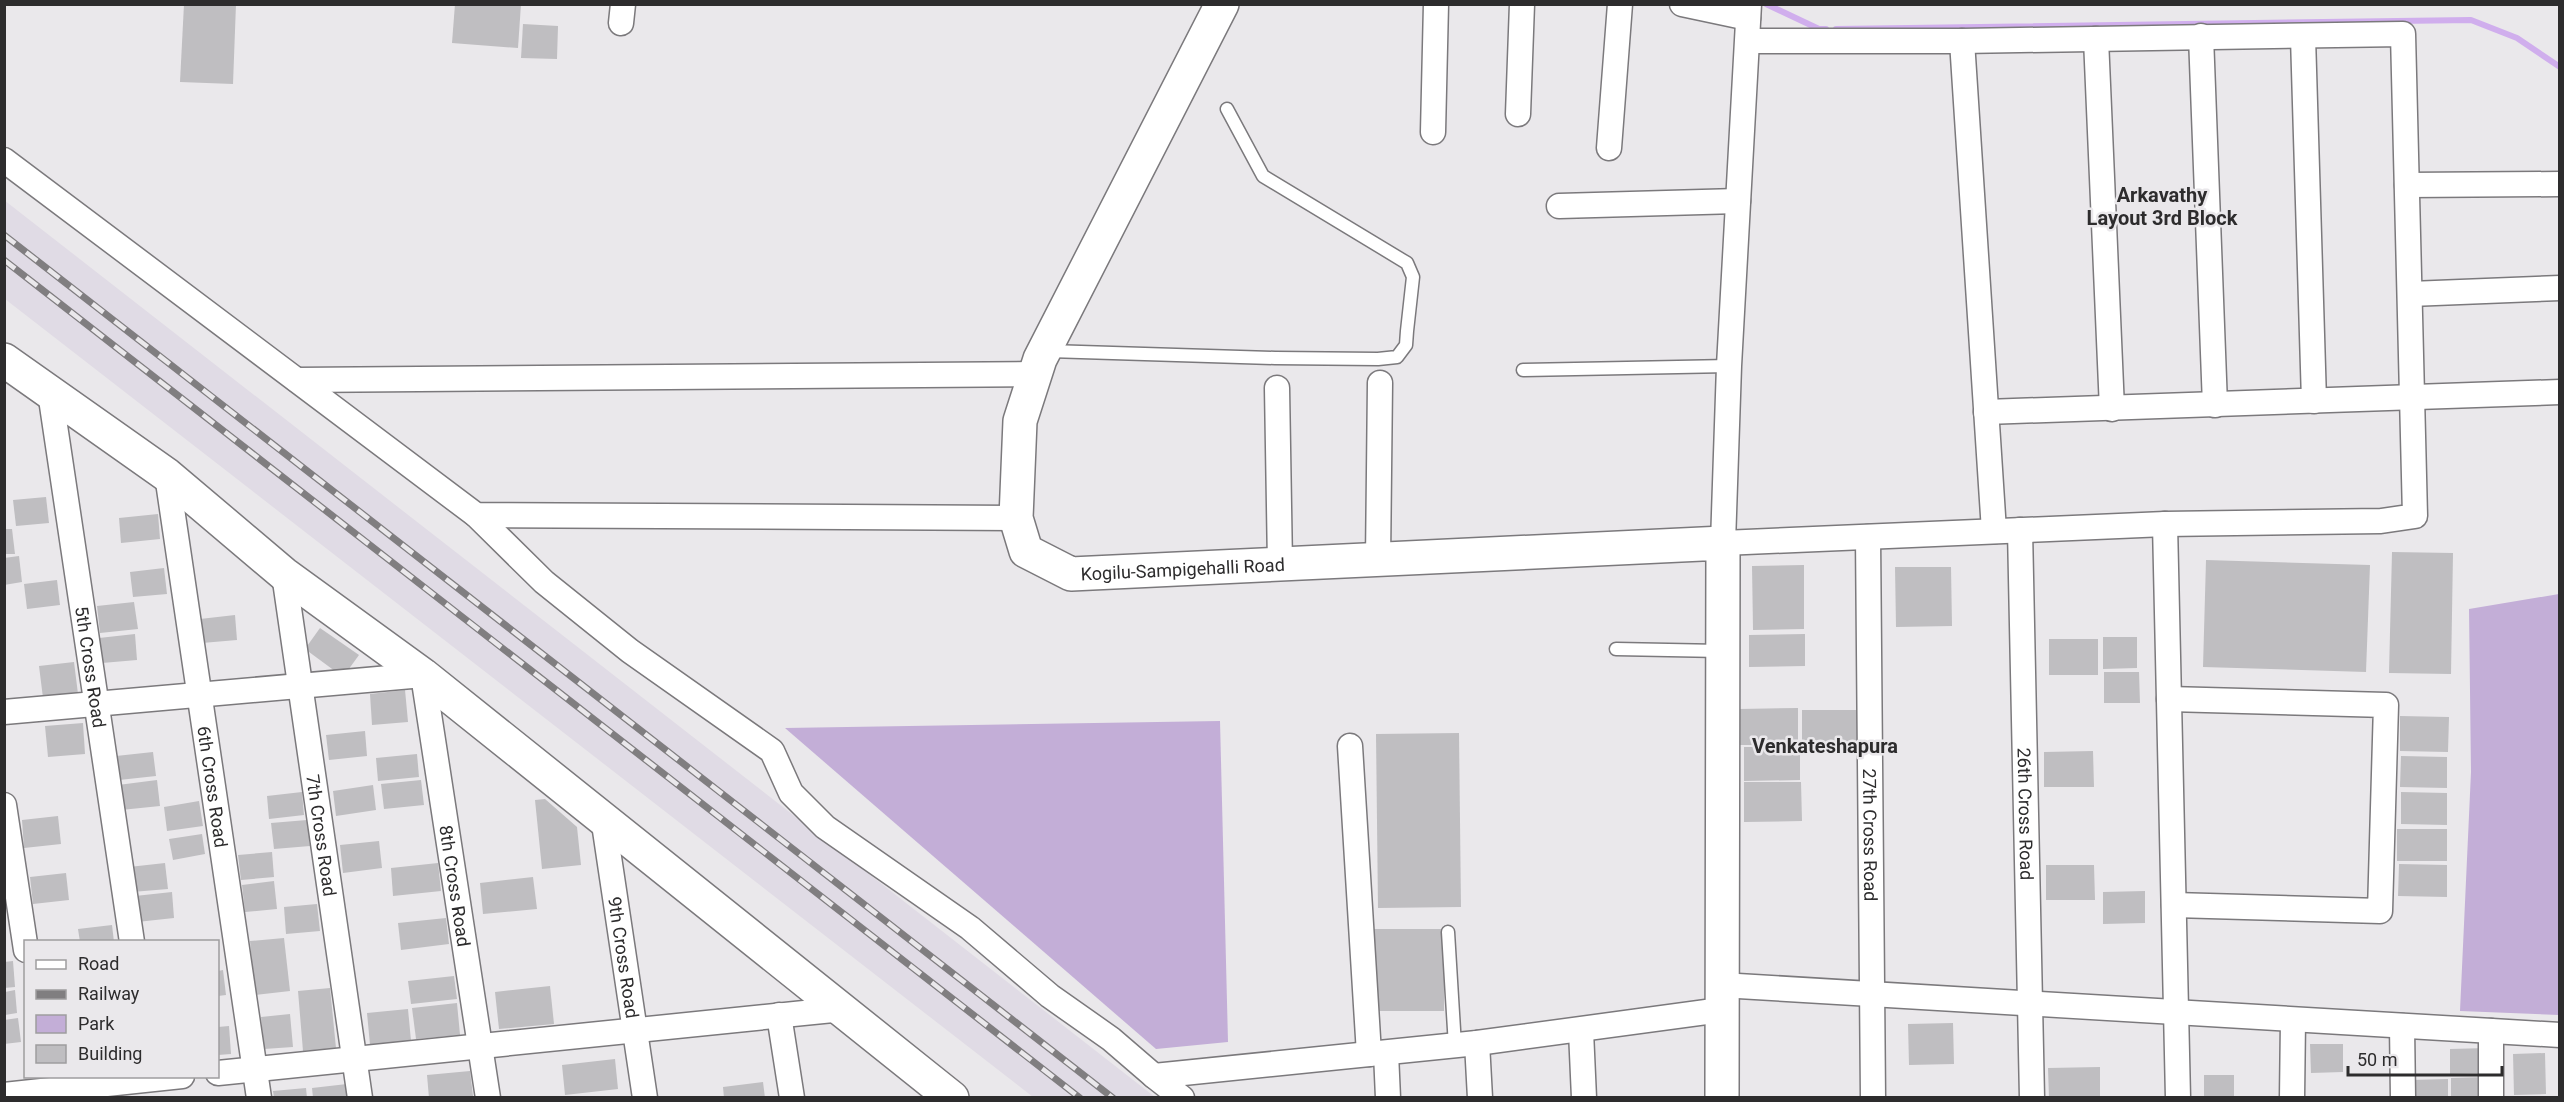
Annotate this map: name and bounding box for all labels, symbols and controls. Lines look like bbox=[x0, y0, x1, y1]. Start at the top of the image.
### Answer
district label: Arkavathy Layout 3rd Block bbox=[2087, 183, 2238, 230]
street label: Kogilu-Sampigehalli Road bbox=[1080, 553, 1285, 584]
street label: 5th Cross Road bbox=[72, 605, 110, 729]
street label: 6th Cross Road bbox=[194, 724, 232, 849]
district label: Venkateshapura bbox=[1752, 734, 1898, 758]
street label: 26th Cross Road bbox=[2014, 747, 2038, 881]
street label: 27th Cross Road bbox=[1860, 768, 1882, 901]
street label: 7th Cross Road bbox=[303, 773, 341, 897]
street label: 8th Cross Road bbox=[436, 824, 475, 948]
street label: 9th Cross Road bbox=[605, 895, 643, 1020]
legend bbox=[24, 940, 219, 1078]
text: Road bbox=[78, 953, 119, 974]
text: Railway bbox=[78, 983, 140, 1004]
text: Park bbox=[78, 1013, 115, 1034]
scale bar bbox=[2348, 1039, 2502, 1077]
text: Building bbox=[78, 1043, 142, 1064]
text: 50 m bbox=[2357, 1049, 2397, 1070]

